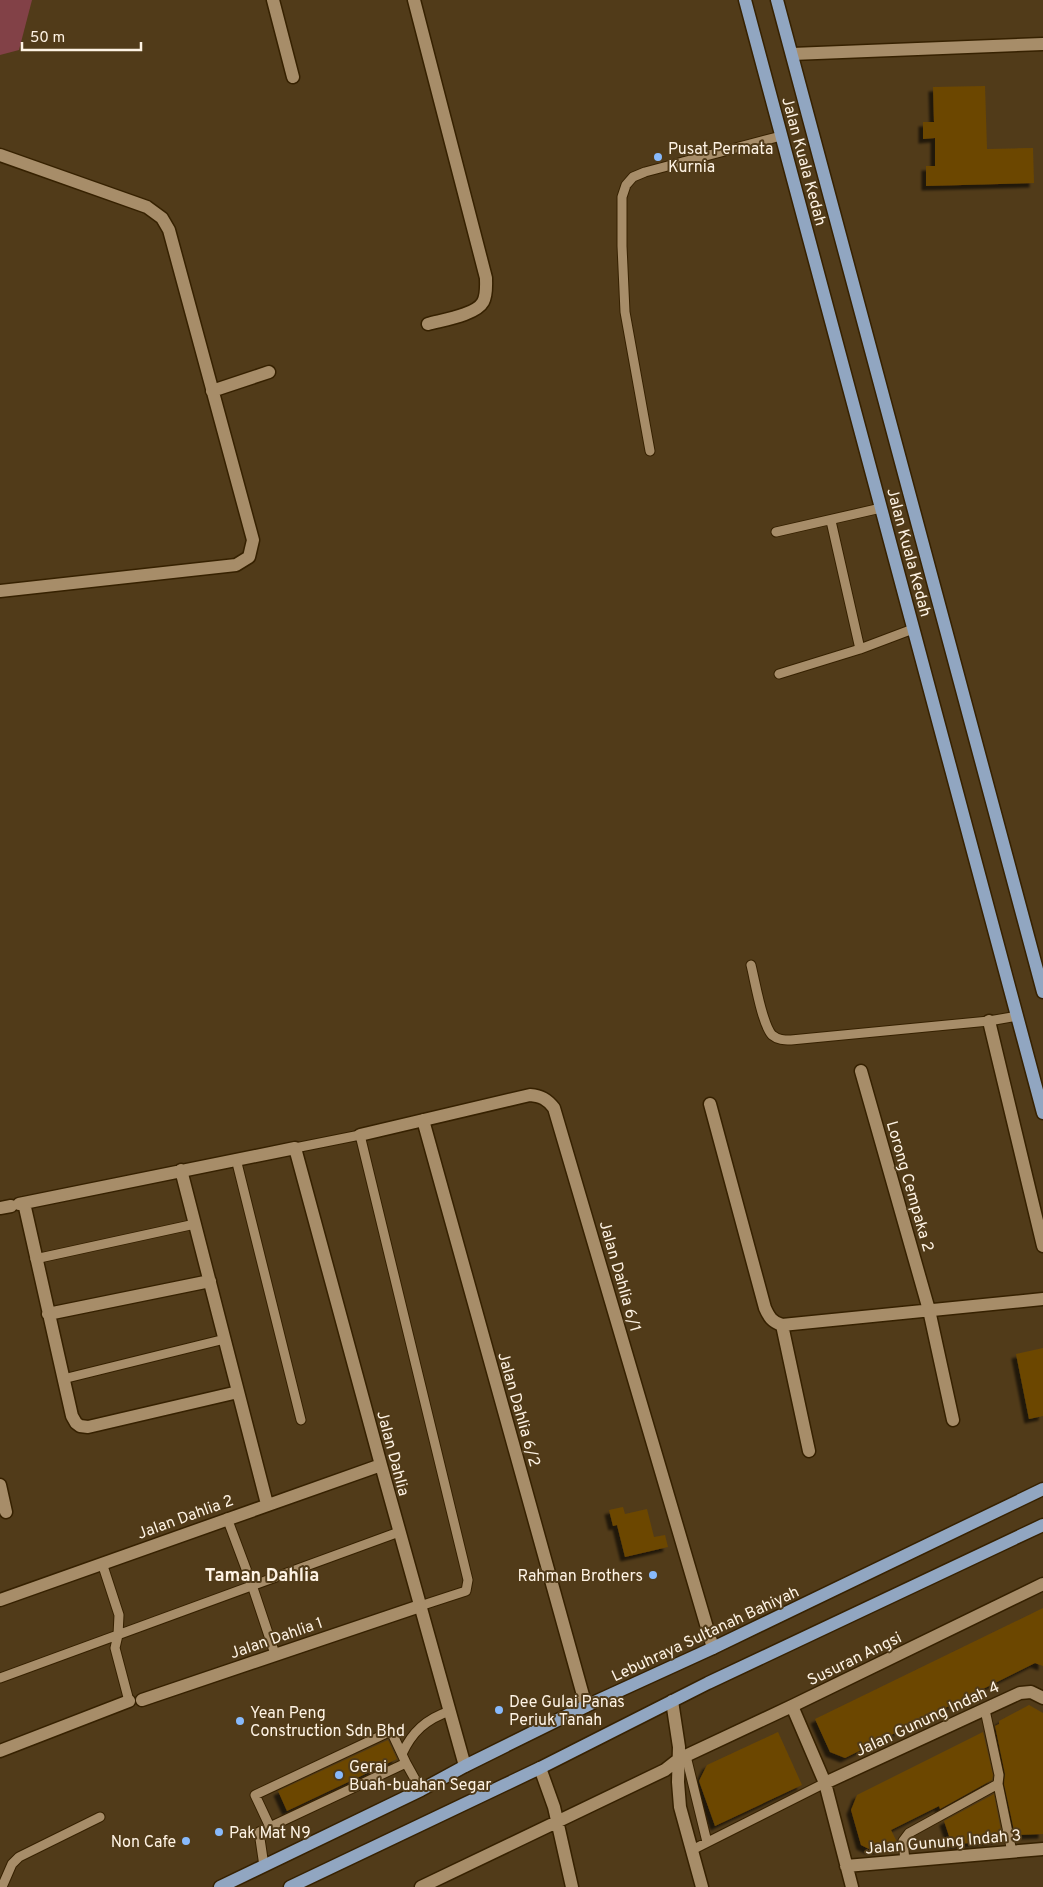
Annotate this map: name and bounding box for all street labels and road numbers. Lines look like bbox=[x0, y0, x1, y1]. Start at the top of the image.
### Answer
street label: Jalan Kuala Kedah bbox=[776, 95, 830, 228]
street label: Jalan Kuala Kedah bbox=[881, 486, 935, 619]
street label: Lorong Cempaka 2 bbox=[881, 1119, 937, 1254]
street label: Jalan Dahlia 6/1 bbox=[594, 1219, 644, 1334]
street label: Jalan Dahlia 6/2 bbox=[492, 1350, 544, 1469]
street label: Jalan Dahlia bbox=[371, 1409, 413, 1498]
street label: Jalan Dahlia 2 bbox=[135, 1491, 237, 1545]
street label: Lebuhraya Sultanah Bahiyah bbox=[609, 1583, 803, 1687]
street label: Jalan Dahlia 1 bbox=[227, 1614, 326, 1664]
street label: Susuran Angsi bbox=[804, 1628, 905, 1691]
street label: Jalan Gunung Indah 4 bbox=[853, 1678, 1003, 1762]
street label: Jalan Gunung Indah 3 bbox=[864, 1826, 1022, 1860]

